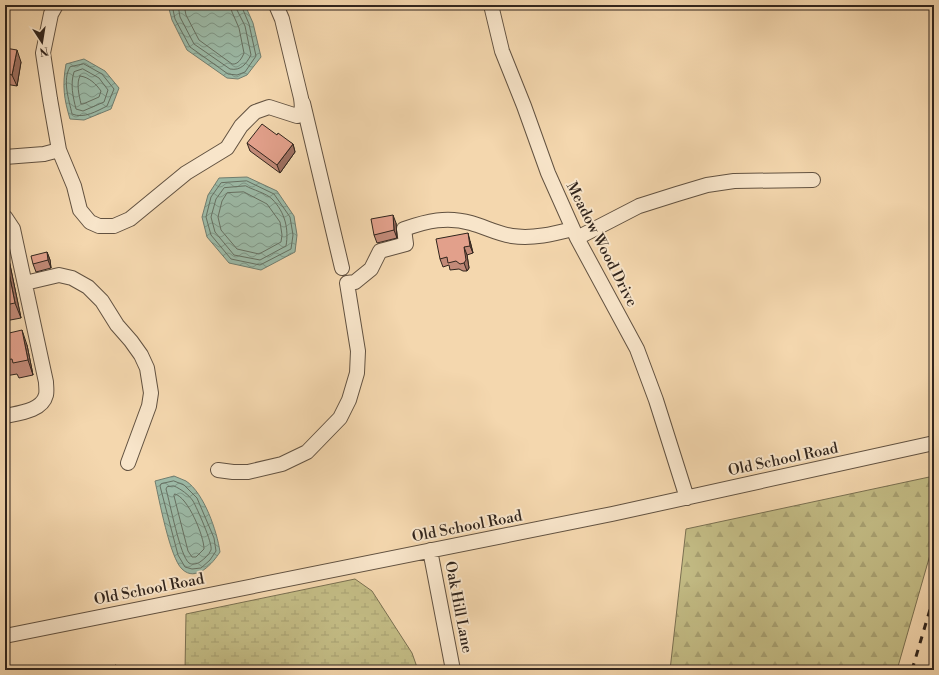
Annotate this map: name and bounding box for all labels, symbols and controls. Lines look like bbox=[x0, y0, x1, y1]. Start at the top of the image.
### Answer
north arrow bbox=[22, 22, 62, 62]
text: N bbox=[38, 43, 50, 59]
street label: Meadow Wood Drive bbox=[562, 179, 641, 310]
street label: Old School Road bbox=[726, 438, 840, 480]
street label: Old School Road bbox=[410, 506, 524, 546]
street label: Oak Hill Lane bbox=[440, 560, 477, 655]
street label: Old School Road bbox=[92, 569, 206, 609]

